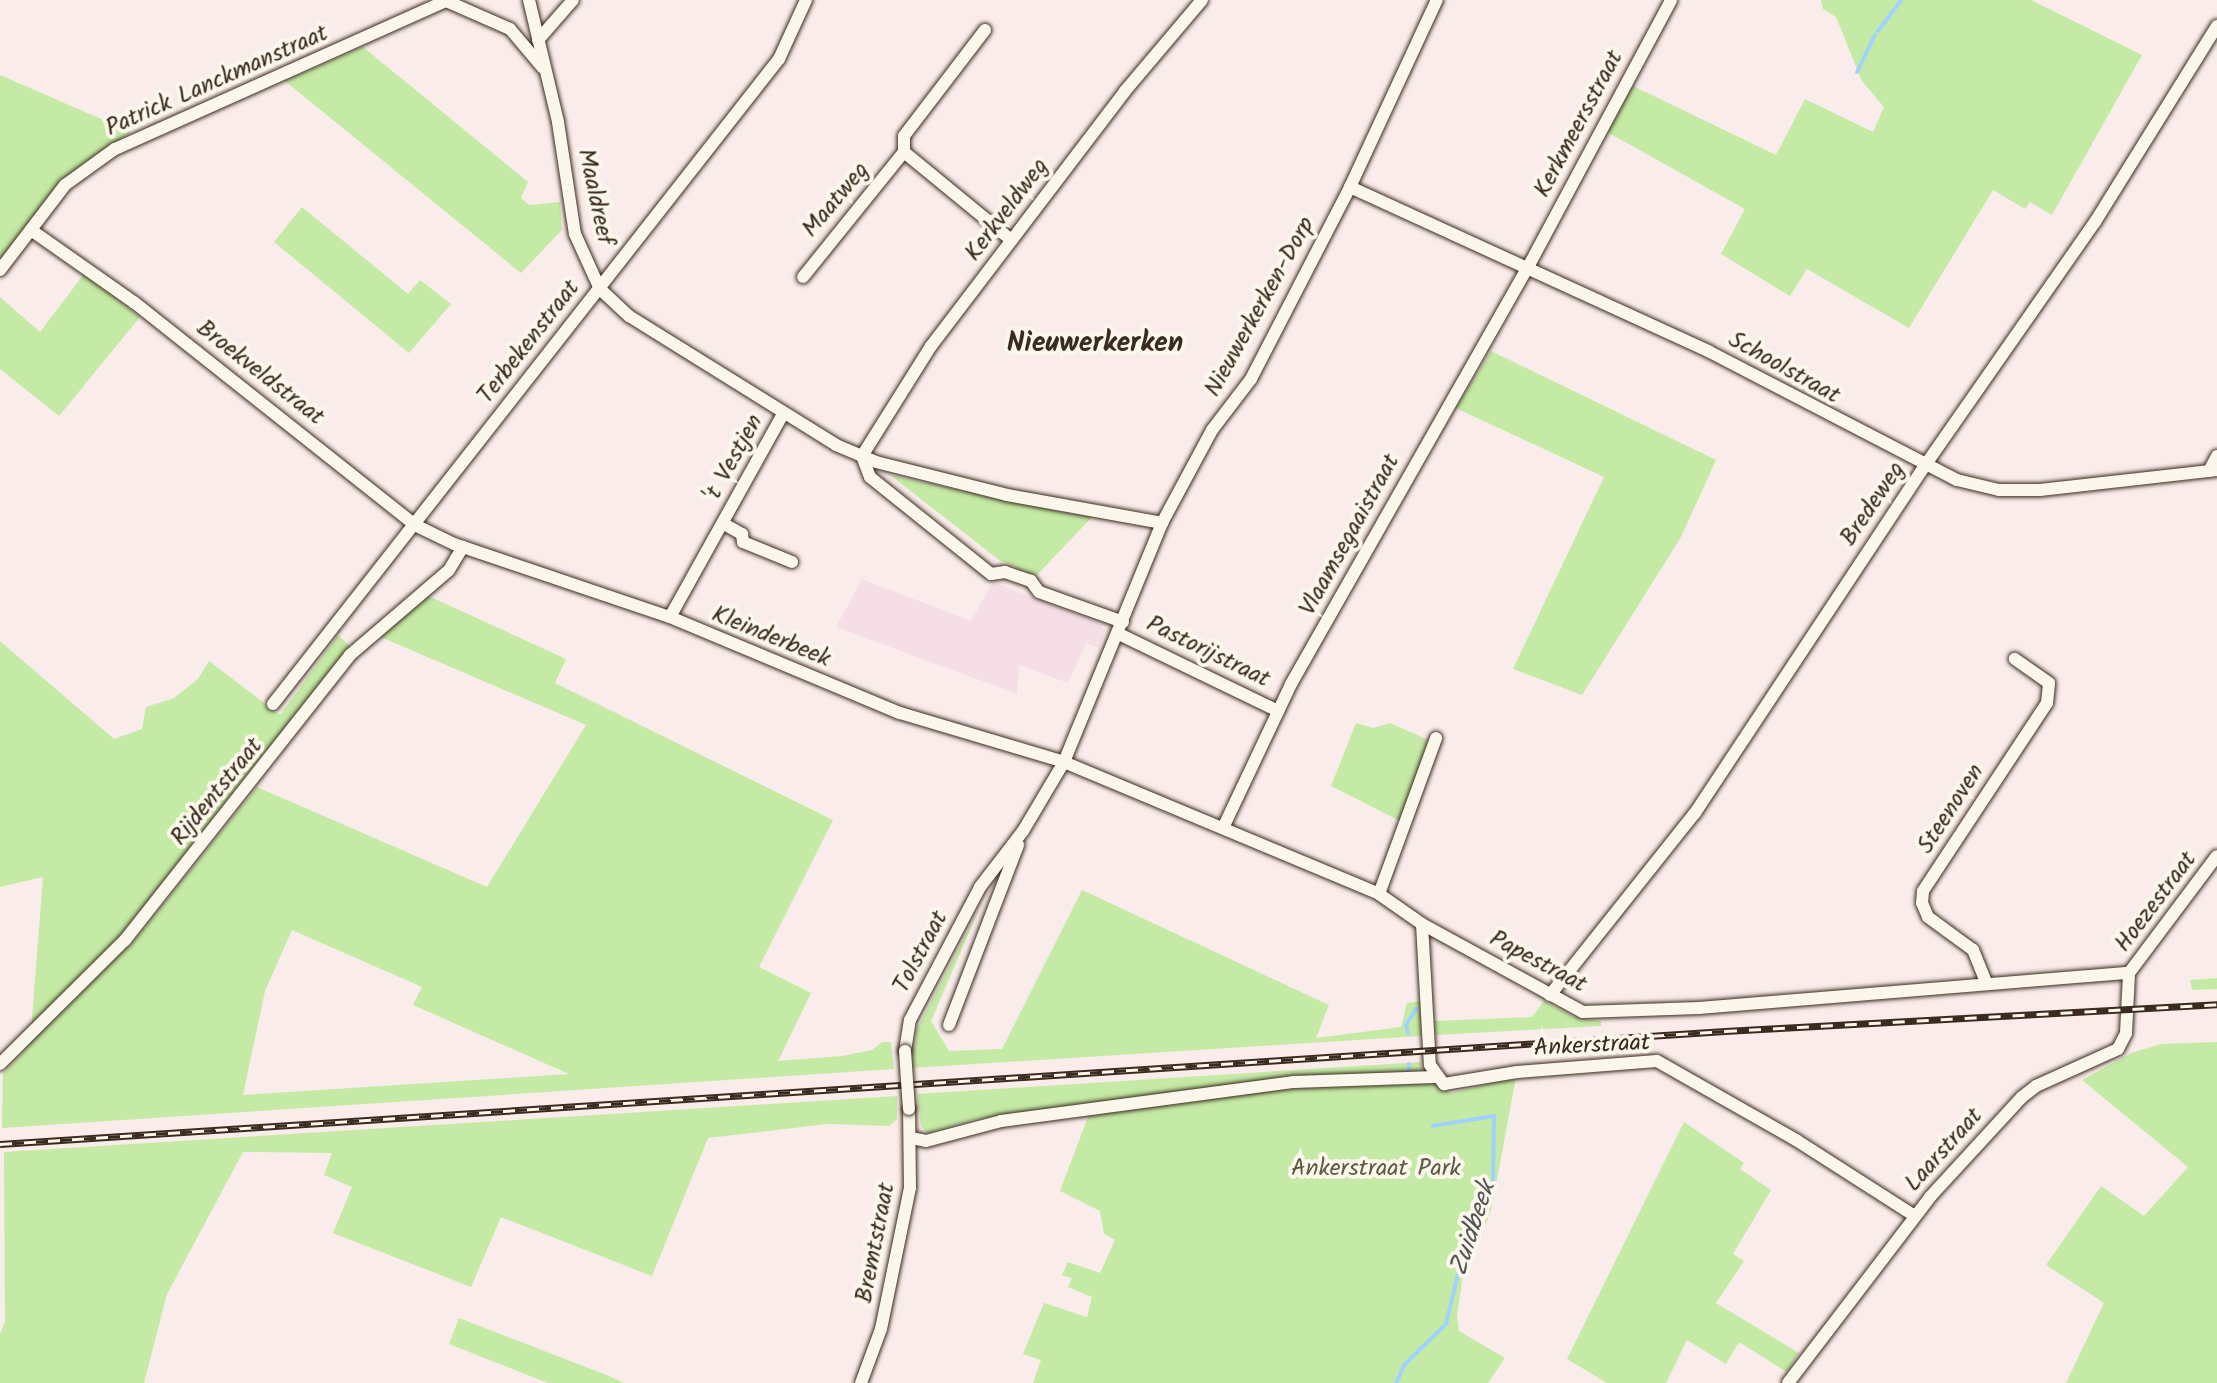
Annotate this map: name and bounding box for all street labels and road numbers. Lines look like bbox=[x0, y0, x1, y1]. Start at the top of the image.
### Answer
street label: Patrick Lanckmanstraat bbox=[101, 19, 333, 143]
street label: Kerkmeersstraat bbox=[1528, 46, 1630, 202]
street label: Maaldreef bbox=[571, 146, 619, 248]
street label: Kerkveldweg bbox=[959, 153, 1055, 267]
street label: Maatweg bbox=[796, 157, 876, 243]
street label: Nieuwerkerken-Dorp bbox=[1199, 212, 1321, 402]
street label: Terbekenstraat bbox=[472, 274, 586, 410]
street label: Broekveldstraat bbox=[190, 314, 330, 432]
street label: Schoolstraat bbox=[1723, 326, 1845, 410]
street label: 't Vestjen bbox=[698, 409, 770, 507]
street label: Vlaamsegaaistraat bbox=[1294, 449, 1406, 621]
street label: Bredeweg bbox=[1834, 457, 1912, 551]
street label: Kleinderbeek bbox=[707, 600, 835, 674]
street label: Pastorijstraat bbox=[1142, 610, 1274, 694]
street label: Rijdentstraat bbox=[165, 732, 269, 852]
street label: Steenoven bbox=[1911, 759, 1991, 859]
street label: Hoezestraat bbox=[2109, 846, 2203, 958]
street label: Tolstraat bbox=[887, 906, 955, 998]
street label: Papestraat bbox=[1485, 924, 1591, 1000]
street label: Ankerstraat bbox=[1533, 1029, 1651, 1063]
street label: Laarstraat bbox=[1899, 1102, 1989, 1198]
street label: Bremtstraat bbox=[850, 1181, 902, 1305]

